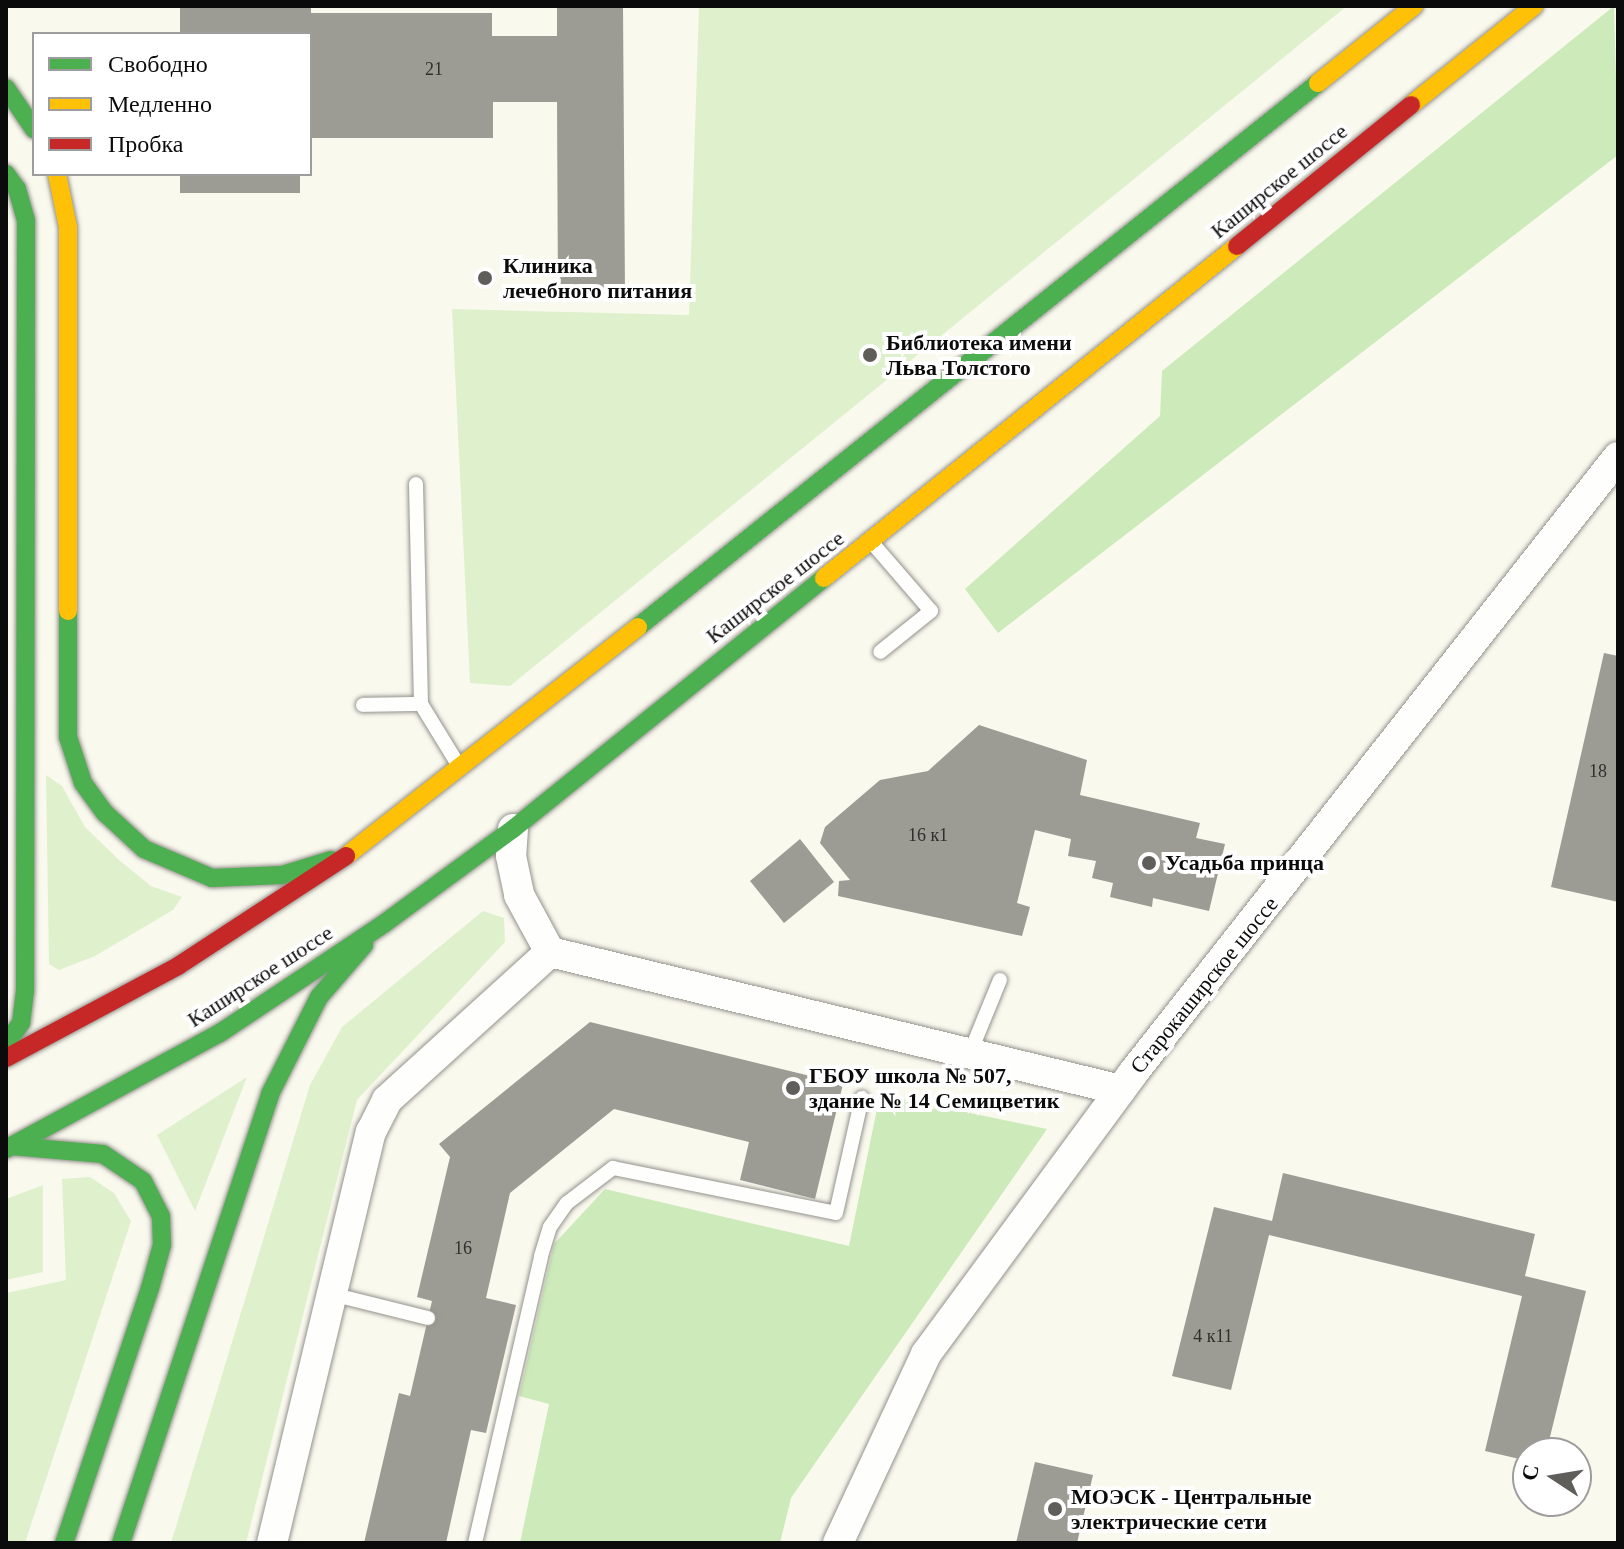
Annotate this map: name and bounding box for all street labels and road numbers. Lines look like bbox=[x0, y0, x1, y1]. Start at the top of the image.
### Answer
street label: Каширское шоссе bbox=[1205, 118, 1353, 244]
street label: Каширское шоссе bbox=[701, 525, 849, 649]
street label: Старокаширское шоссе bbox=[1125, 891, 1283, 1079]
street label: Каширское шоссе bbox=[182, 919, 338, 1033]

